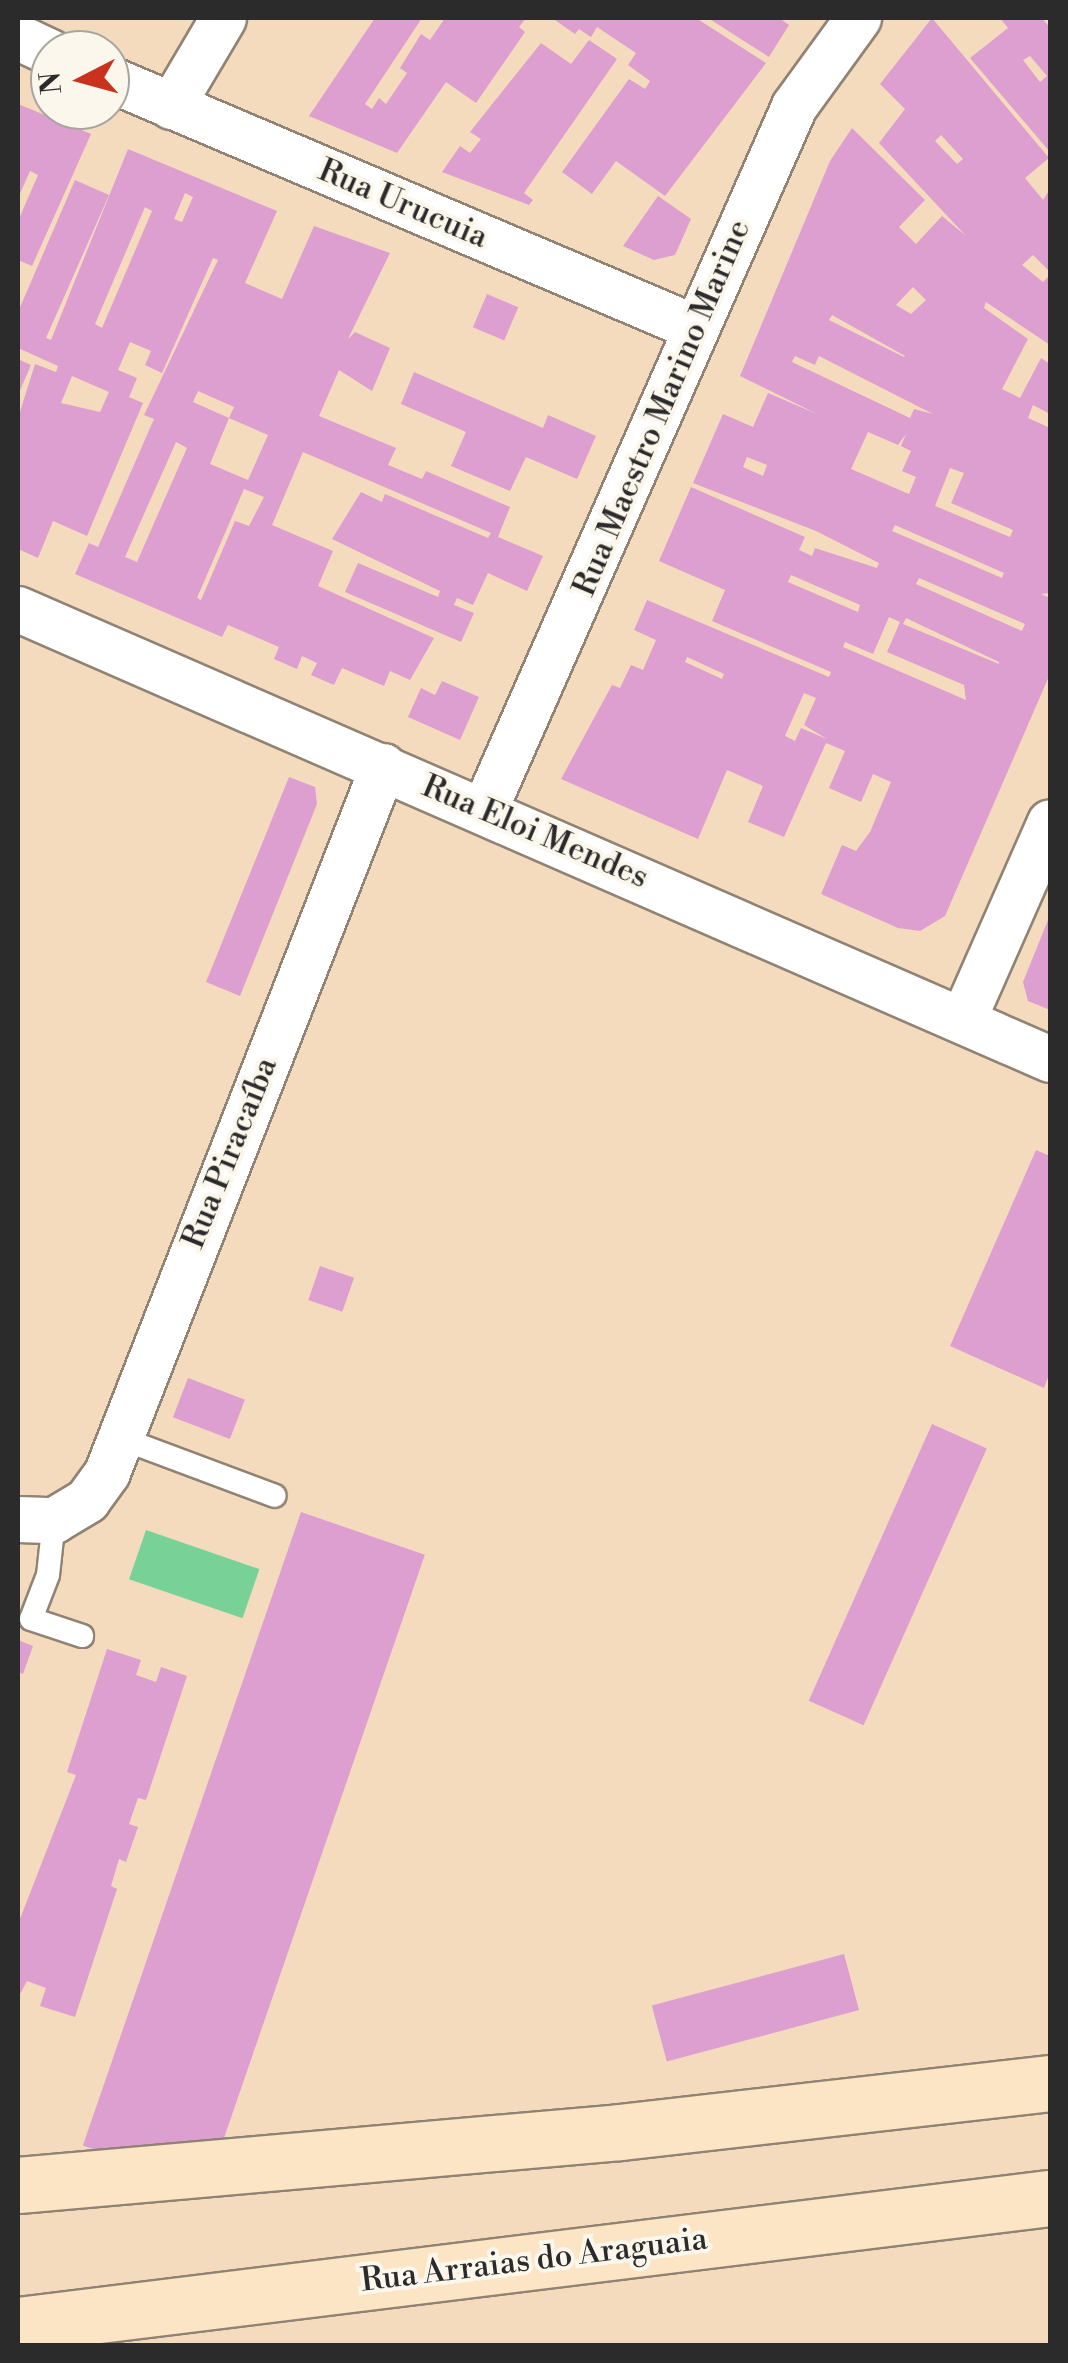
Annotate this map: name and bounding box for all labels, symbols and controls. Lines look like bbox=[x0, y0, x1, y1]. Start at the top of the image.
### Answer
north arrow bbox=[30, 30, 130, 130]
text: N bbox=[33, 70, 70, 96]
street label: Rua Urucuia bbox=[313, 151, 493, 257]
street label: Rua Maestro Marino Marine bbox=[565, 214, 759, 602]
street label: Rua Eloi Mendes bbox=[416, 767, 654, 897]
street label: Rua Piracaíba bbox=[174, 1052, 286, 1254]
street label: Rua Arraias do Araguaia bbox=[358, 2220, 710, 2300]

